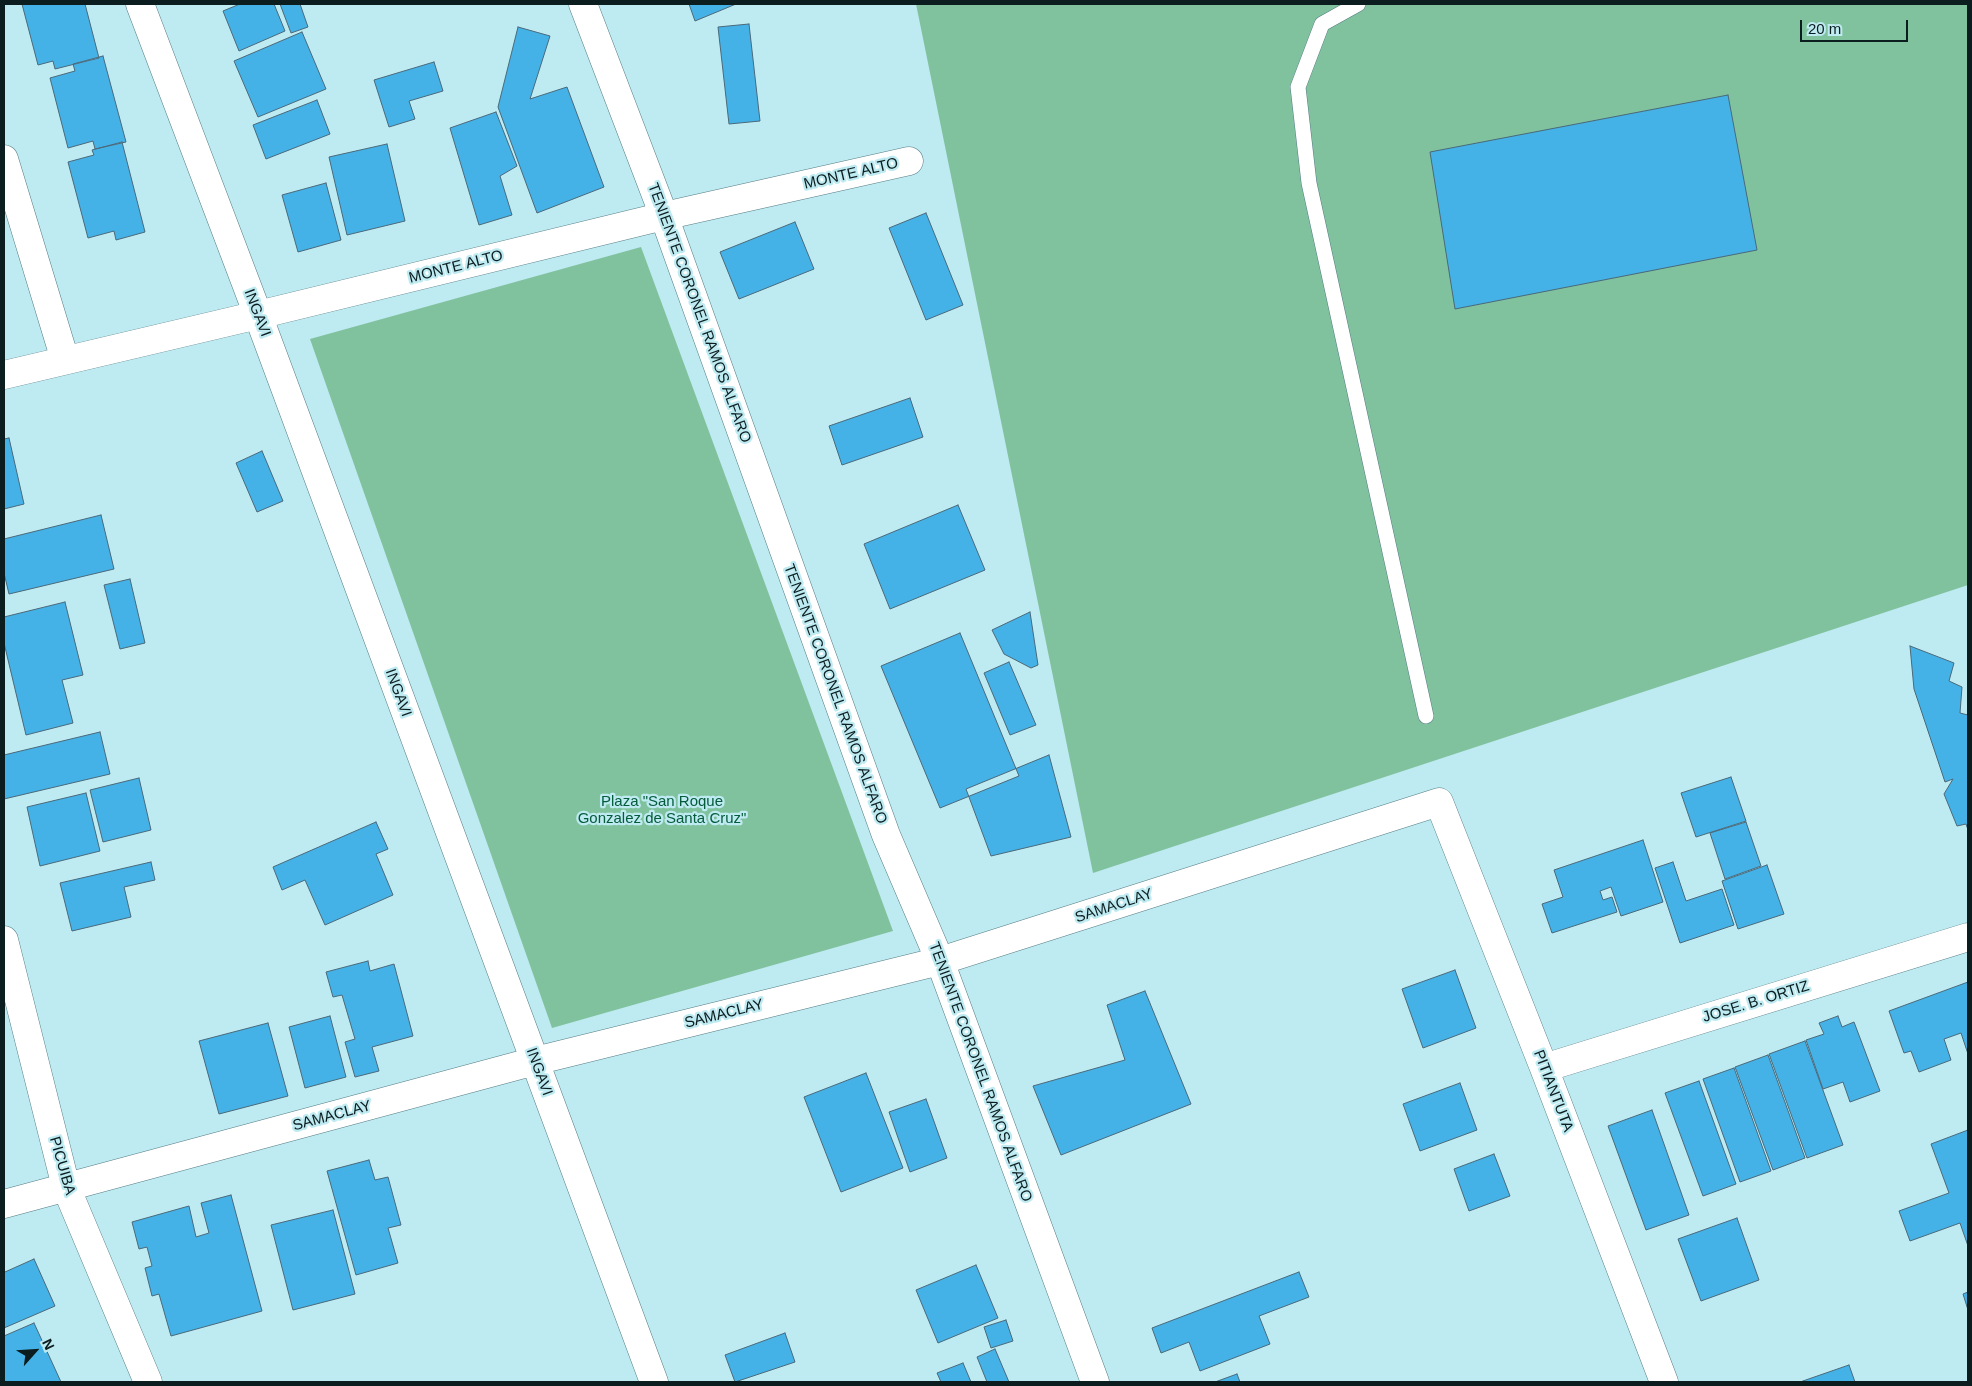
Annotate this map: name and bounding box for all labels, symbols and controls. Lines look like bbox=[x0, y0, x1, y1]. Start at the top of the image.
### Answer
scale bar bbox=[1802, 10, 1910, 42]
text: 20 m bbox=[1808, 20, 1841, 37]
street label: MONTE ALTO bbox=[802, 154, 900, 194]
street label: TENIENTE CORONEL RAMOS ALFARO bbox=[644, 181, 754, 445]
street label: MONTE ALTO bbox=[407, 247, 505, 287]
street label: INGAVI bbox=[240, 287, 274, 339]
street label: TENIENTE CORONEL RAMOS ALFARO bbox=[780, 562, 890, 826]
street label: INGAVI bbox=[381, 667, 415, 719]
park label: Plaza "San Roque Gonzalez de Santa Cruz" bbox=[578, 793, 746, 828]
street label: SAMACLAY bbox=[1073, 885, 1155, 927]
street label: TENIENTE CORONEL RAMOS ALFARO bbox=[925, 940, 1035, 1204]
street label: JOSE. B. ORTIZ bbox=[1700, 977, 1812, 1027]
street label: SAMACLAY bbox=[683, 996, 765, 1032]
street label: INGAVI bbox=[522, 1046, 556, 1098]
street label: PITIANTUTA bbox=[1529, 1047, 1577, 1135]
street label: SAMACLAY bbox=[291, 1097, 373, 1135]
street label: PICUIBA bbox=[45, 1135, 79, 1197]
north arrow bbox=[10, 1326, 60, 1376]
text: N bbox=[39, 1336, 58, 1352]

